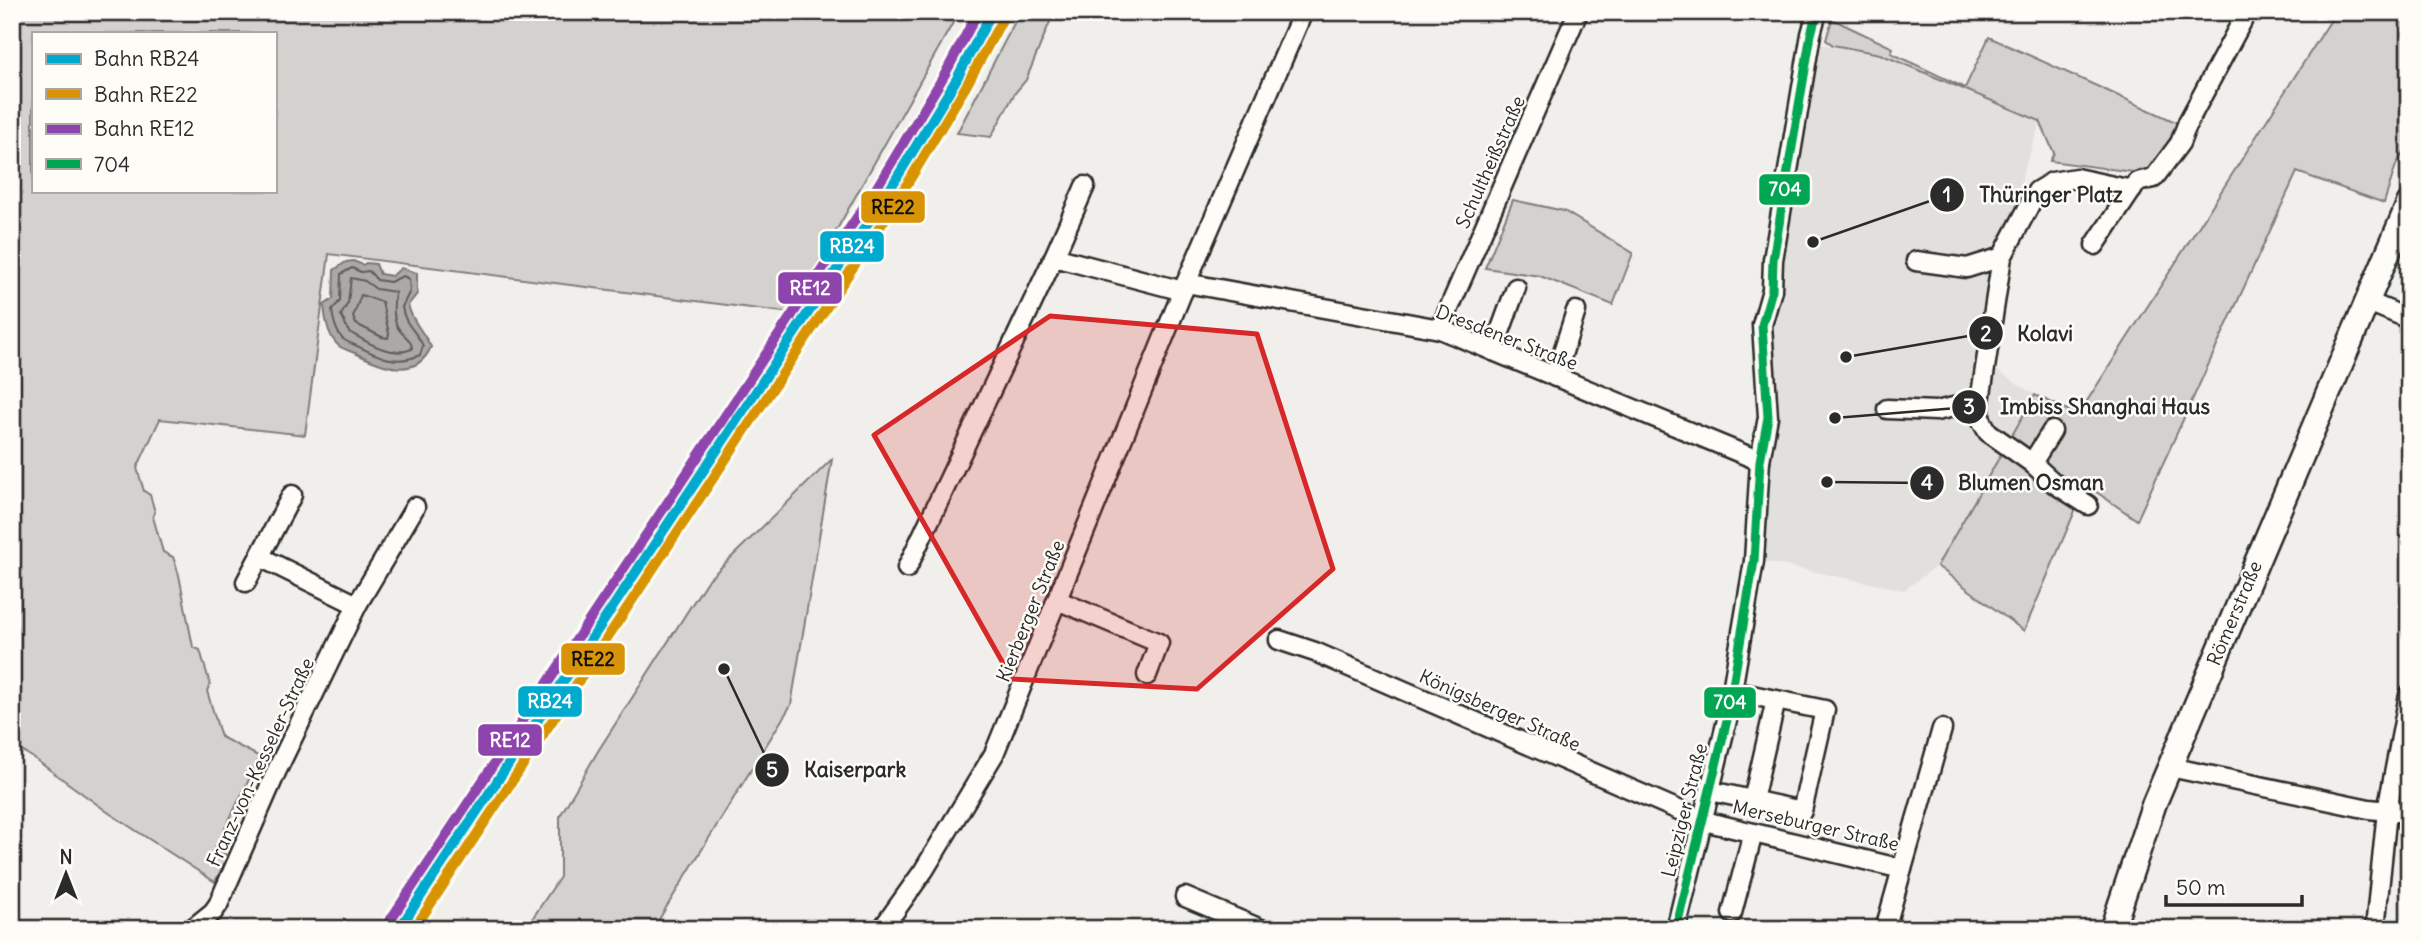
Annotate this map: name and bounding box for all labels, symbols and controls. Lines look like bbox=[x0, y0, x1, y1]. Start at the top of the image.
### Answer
legend bbox=[32, 32, 276, 192]
text: Bahn RB24 bbox=[94, 45, 199, 72]
text: Bahn RE22 bbox=[94, 81, 198, 108]
street label: Schultheißstraße bbox=[1450, 92, 1530, 232]
text: Bahn RE12 bbox=[94, 115, 195, 142]
text: 704 bbox=[94, 151, 130, 178]
line badge: 704 bbox=[1758, 173, 1811, 206]
callout: Thüringer Platz bbox=[1930, 174, 2136, 216]
text: 704 bbox=[1769, 177, 1801, 201]
text: 1 bbox=[1943, 181, 1951, 208]
text: Thüringer Platz bbox=[1979, 181, 2123, 208]
line badge: RE22 bbox=[860, 190, 926, 224]
text: RE22 bbox=[871, 195, 915, 219]
line badge: RB24 bbox=[819, 230, 885, 263]
text: RB24 bbox=[829, 234, 875, 258]
line badge: RE12 bbox=[777, 271, 843, 305]
text: RE12 bbox=[789, 276, 831, 300]
street label: Dresdener Straße bbox=[1433, 299, 1581, 375]
callout: Kolavi bbox=[1968, 312, 2087, 354]
text: 2 bbox=[1980, 320, 1992, 347]
text: Kolavi bbox=[2017, 320, 2073, 347]
callout: Imbiss Shanghai Haus bbox=[1951, 386, 2224, 428]
text: 3 bbox=[1963, 393, 1975, 420]
text: Imbiss Shanghai Haus bbox=[2000, 393, 2210, 420]
callout: Blumen Osman bbox=[1909, 462, 2118, 504]
text: 4 bbox=[1921, 469, 1933, 496]
text: Blumen Osman bbox=[1958, 469, 2104, 496]
street label: Kierberger Straße bbox=[991, 537, 1069, 685]
street label: Römerstraße bbox=[2201, 557, 2267, 669]
line badge: RE22 bbox=[560, 642, 626, 676]
text: RE22 bbox=[571, 647, 615, 671]
street label: Franz-von-Kesseler-Straße bbox=[201, 654, 319, 870]
street label: Königsberger Straße bbox=[1416, 664, 1584, 756]
line badge: RB24 bbox=[517, 685, 583, 718]
line badge: 704 bbox=[1703, 686, 1757, 719]
text: RB24 bbox=[527, 689, 573, 713]
text: 704 bbox=[1714, 690, 1746, 714]
line badge: RE12 bbox=[477, 723, 543, 757]
text: RE12 bbox=[489, 728, 531, 752]
street label: Leipziger Straße bbox=[1656, 741, 1712, 879]
callout: Kaiserpark bbox=[754, 749, 920, 791]
text: 5 bbox=[766, 756, 778, 783]
text: Kaiserpark bbox=[804, 756, 906, 783]
street label: Merseburger Straße bbox=[1730, 794, 1902, 856]
north arrow bbox=[32, 839, 102, 909]
text: N bbox=[59, 845, 73, 869]
scale bar bbox=[2166, 864, 2302, 908]
text: 50 m bbox=[2176, 874, 2225, 901]

